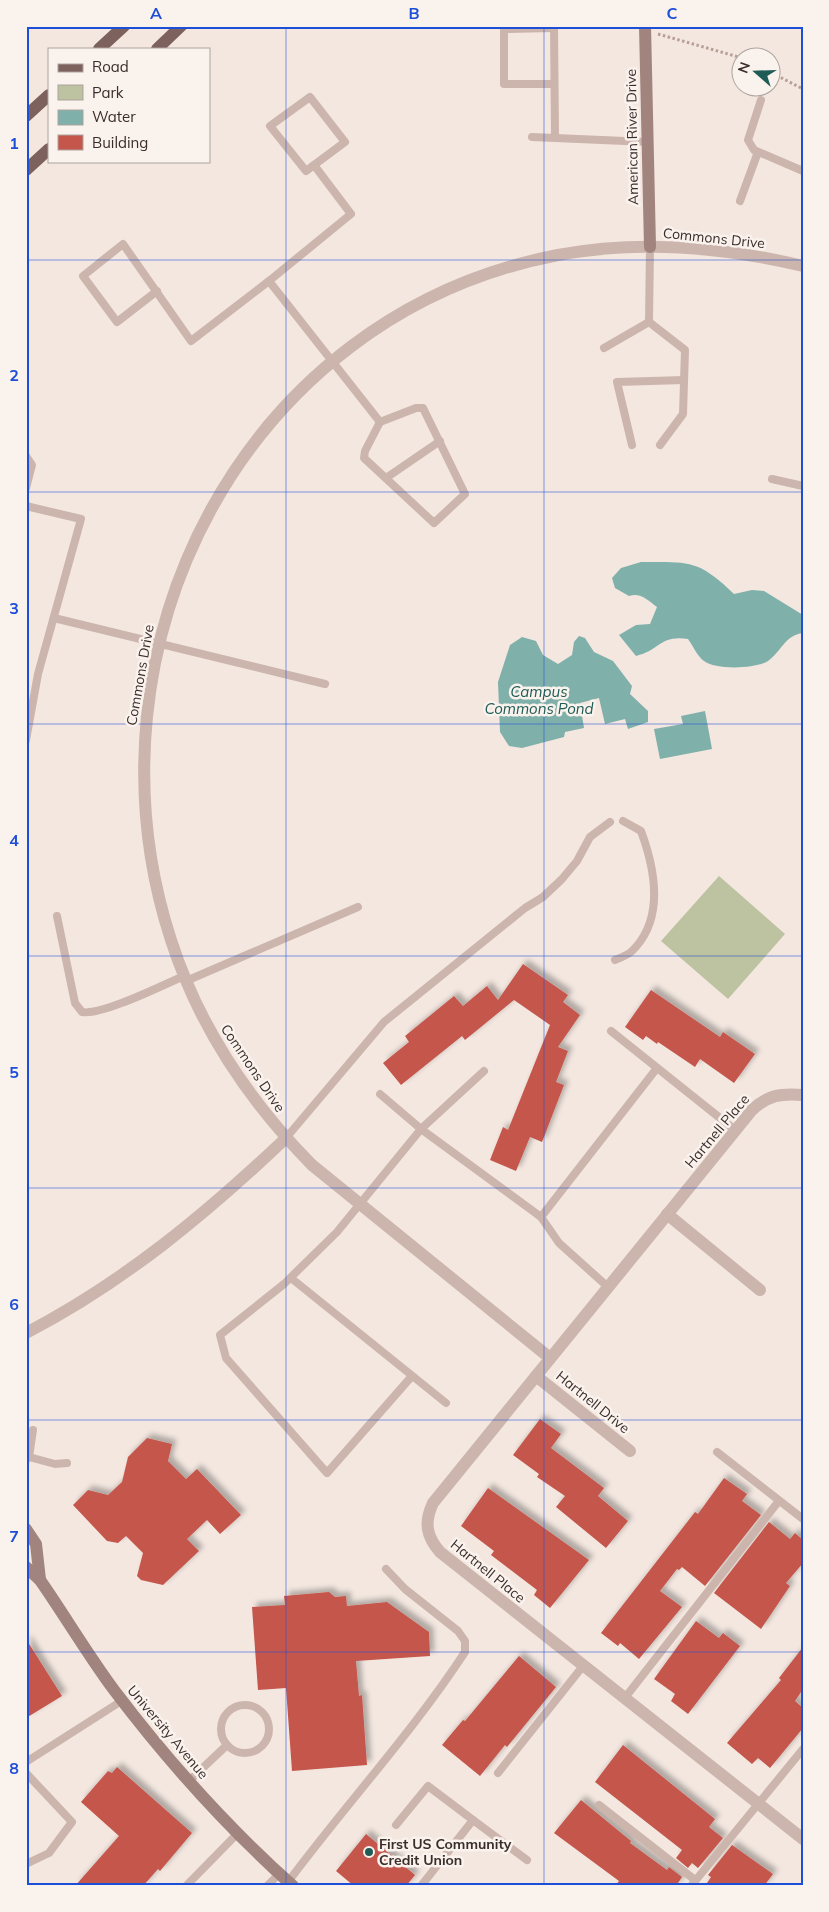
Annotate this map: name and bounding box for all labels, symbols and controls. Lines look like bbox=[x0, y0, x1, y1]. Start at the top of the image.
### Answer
text: A bbox=[150, 3, 162, 23]
text: B bbox=[408, 3, 420, 23]
text: C bbox=[667, 3, 678, 23]
legend bbox=[48, 48, 210, 162]
north arrow bbox=[732, 48, 782, 98]
text: Road bbox=[92, 57, 129, 76]
text: N bbox=[734, 60, 754, 76]
street label: American River Drive bbox=[622, 69, 642, 205]
text: Park bbox=[92, 83, 124, 102]
text: Water bbox=[92, 107, 136, 126]
text: 1 bbox=[9, 133, 19, 153]
text: Building bbox=[92, 133, 148, 152]
street label: Commons Drive bbox=[662, 224, 766, 252]
text: 2 bbox=[9, 365, 19, 385]
text: 3 bbox=[9, 598, 19, 618]
street label: Commons Drive bbox=[122, 623, 158, 727]
water label: Campus Commons Pond bbox=[484, 682, 594, 718]
text: 4 bbox=[9, 830, 19, 850]
street label: Commons Drive bbox=[217, 1021, 289, 1115]
text: 5 bbox=[9, 1062, 19, 1082]
street label: Hartnell Place bbox=[681, 1090, 753, 1172]
text: 6 bbox=[9, 1294, 19, 1314]
street label: Hartnell Drive bbox=[553, 1367, 633, 1437]
text: 7 bbox=[9, 1526, 19, 1546]
street label: Hartnell Place bbox=[447, 1535, 529, 1607]
street label: University Avenue bbox=[124, 1681, 212, 1783]
text: 8 bbox=[9, 1758, 19, 1778]
place label: First US Community Credit Union bbox=[379, 1835, 512, 1869]
marker: First US Community Credit Union bbox=[363, 1846, 375, 1858]

